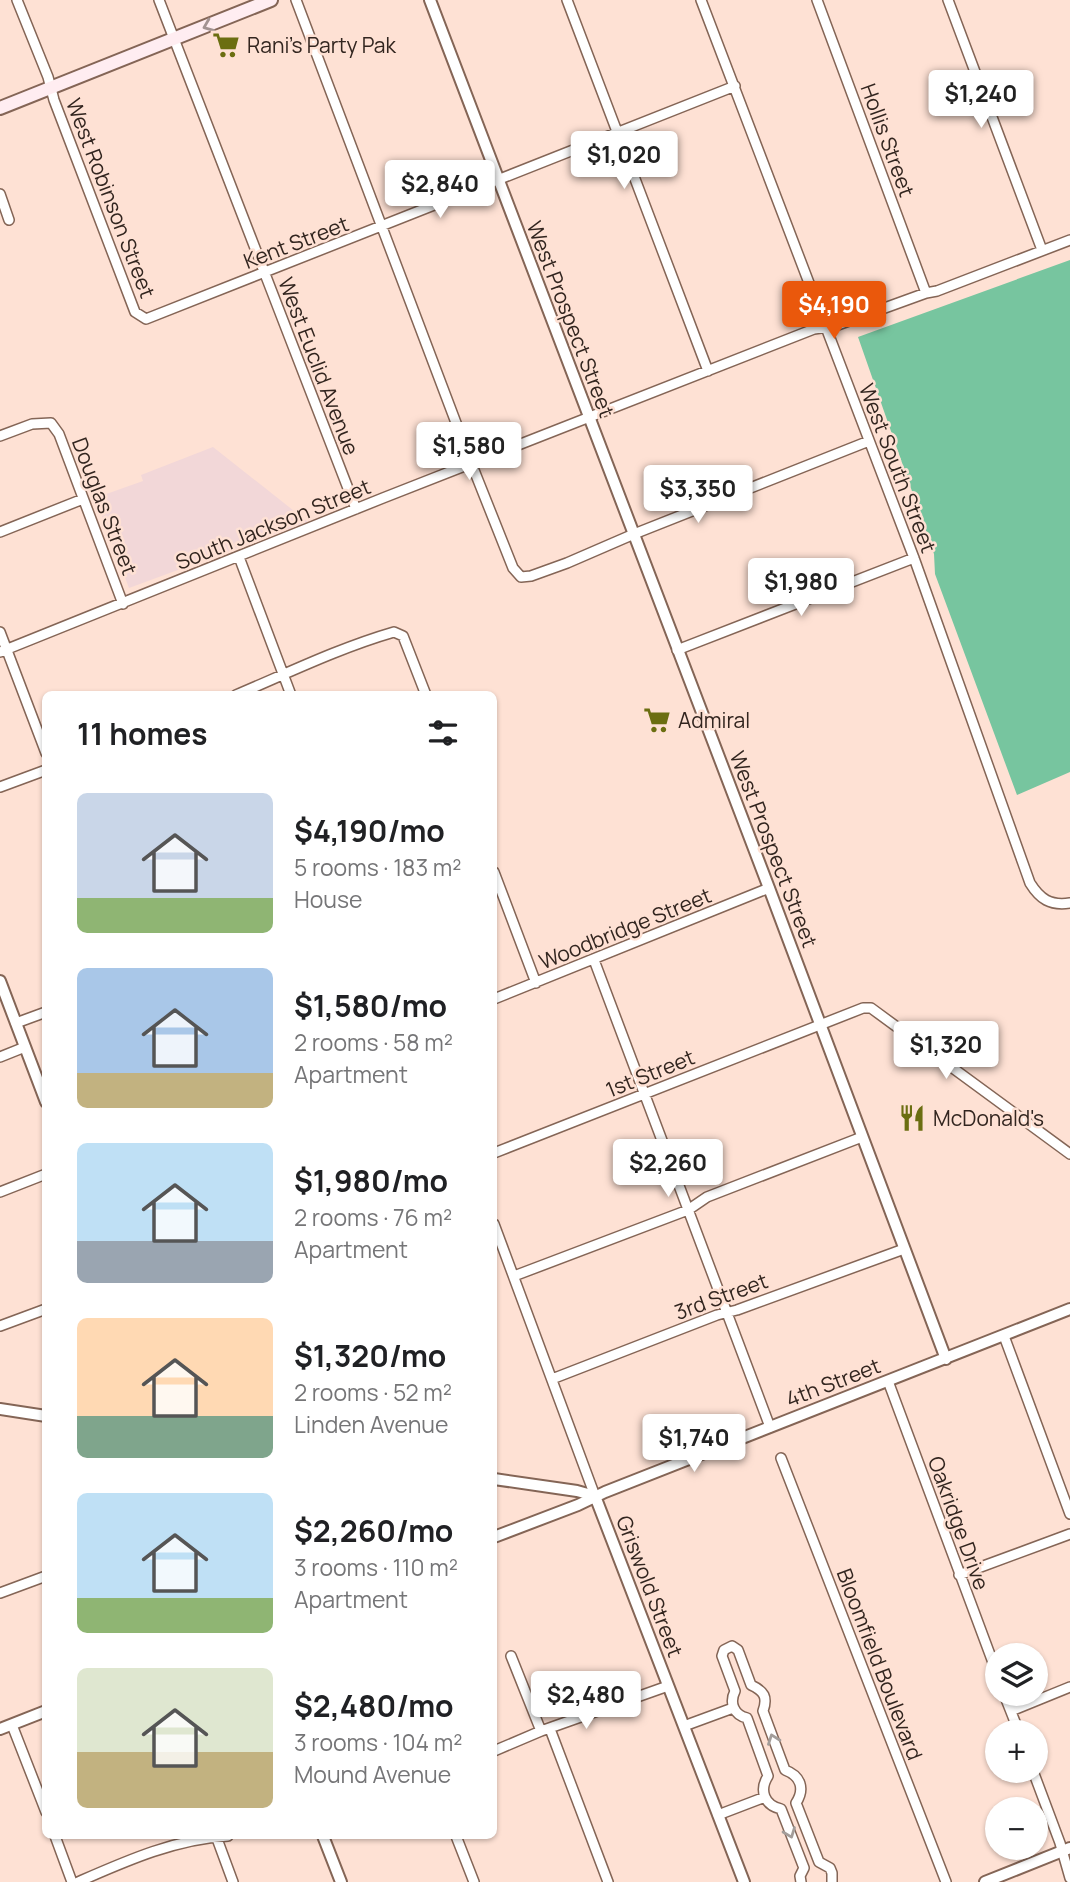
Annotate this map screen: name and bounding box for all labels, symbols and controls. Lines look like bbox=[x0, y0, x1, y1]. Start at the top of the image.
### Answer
one-way arrow bbox=[203, 18, 215, 32]
supermarket icon: Rani's Party Pak bbox=[211, 30, 241, 60]
place label: Rani's Party Pak bbox=[247, 31, 397, 59]
pin: $1,240 bbox=[924, 71, 1038, 130]
text: $1,240 bbox=[945, 77, 1017, 109]
street label: Hollis Street bbox=[855, 80, 921, 200]
street label: West Robinson Street bbox=[60, 94, 162, 302]
pin: $1,020 bbox=[567, 132, 681, 191]
text: $1,020 bbox=[587, 138, 661, 170]
pin: $2,840 bbox=[383, 160, 497, 220]
text: $2,840 bbox=[401, 167, 479, 199]
street label: Kent Street bbox=[239, 209, 353, 275]
street label: West Prospect Street bbox=[521, 217, 621, 421]
street label: West Euclid Avenue bbox=[272, 273, 366, 459]
pin: $4,190 bbox=[777, 282, 891, 341]
text: $4,190 bbox=[798, 288, 870, 320]
street label: West South Street bbox=[853, 379, 943, 557]
pin: $1,580 bbox=[412, 422, 526, 482]
text: $1,580 bbox=[432, 429, 506, 461]
street label: Douglas Street bbox=[66, 433, 144, 579]
pin: $3,350 bbox=[641, 466, 755, 525]
street label: South Jackson Street bbox=[171, 472, 375, 576]
text: $3,350 bbox=[660, 472, 736, 504]
pin: $1,980 bbox=[744, 558, 858, 618]
text: $1,980 bbox=[764, 565, 838, 597]
supermarket icon: Admiral bbox=[642, 705, 672, 735]
place label: Admiral bbox=[678, 706, 750, 734]
text: 11 homes bbox=[77, 713, 208, 754]
icon: filters bbox=[424, 714, 462, 752]
street label: West Prospect Street bbox=[724, 747, 824, 951]
text: $4,190/mo bbox=[294, 810, 445, 851]
icon: home bbox=[133, 821, 217, 905]
text: 5 rooms · 183 m² bbox=[294, 851, 461, 883]
street label: Woodbridge Street bbox=[535, 881, 715, 975]
text: House bbox=[294, 883, 363, 915]
text: $1,580/mo bbox=[294, 985, 447, 1026]
icon: home bbox=[133, 996, 217, 1080]
pin: $1,320 bbox=[889, 1021, 1003, 1081]
text: 2 rooms · 58 m² bbox=[294, 1026, 453, 1058]
text: $1,320 bbox=[910, 1028, 982, 1060]
street label: 1st Street bbox=[601, 1043, 699, 1103]
text: Apartment bbox=[294, 1058, 408, 1090]
restaurant icon: McDonald's bbox=[897, 1103, 927, 1133]
place label: McDonald's bbox=[933, 1104, 1044, 1132]
pin: $2,260 bbox=[611, 1140, 725, 1199]
text: $2,260 bbox=[629, 1146, 707, 1178]
text: $1,980/mo bbox=[294, 1160, 448, 1201]
icon: home bbox=[133, 1171, 217, 1255]
text: 2 rooms · 76 m² bbox=[294, 1201, 452, 1233]
text: Apartment bbox=[294, 1233, 408, 1265]
street label: 3rd Street bbox=[670, 1266, 772, 1326]
text: $1,320/mo bbox=[294, 1335, 446, 1376]
icon: home bbox=[133, 1346, 217, 1430]
street label: 4th Street bbox=[782, 1351, 884, 1413]
text: 2 rooms · 52 m² bbox=[294, 1376, 452, 1408]
text: Linden Avenue bbox=[294, 1408, 448, 1440]
pin: $1,740 bbox=[637, 1414, 751, 1474]
text: $1,740 bbox=[658, 1421, 730, 1453]
street label: Oakridge Drive bbox=[922, 1452, 996, 1594]
text: $2,260/mo bbox=[294, 1510, 453, 1551]
street label: Griswold Street bbox=[610, 1511, 690, 1661]
icon: home bbox=[133, 1521, 217, 1605]
text: 3 rooms · 110 m² bbox=[294, 1551, 458, 1583]
street label: Bloomfield Boulevard bbox=[831, 1564, 929, 1764]
text: Apartment bbox=[294, 1583, 408, 1615]
map controls bbox=[985, 1643, 1048, 1860]
button: layers bbox=[985, 1643, 1048, 1706]
pin: $2,480 bbox=[529, 1672, 643, 1731]
text: $2,480 bbox=[547, 1678, 625, 1710]
text: $2,480/mo bbox=[294, 1685, 454, 1726]
icon: home bbox=[133, 1696, 217, 1780]
button: + bbox=[985, 1720, 1048, 1783]
text: 3 rooms · 104 m² bbox=[294, 1726, 462, 1758]
one-way arrow bbox=[767, 1733, 781, 1745]
text: Mound Avenue bbox=[294, 1758, 451, 1790]
button: − bbox=[985, 1797, 1048, 1860]
one-way arrow bbox=[781, 1826, 795, 1838]

